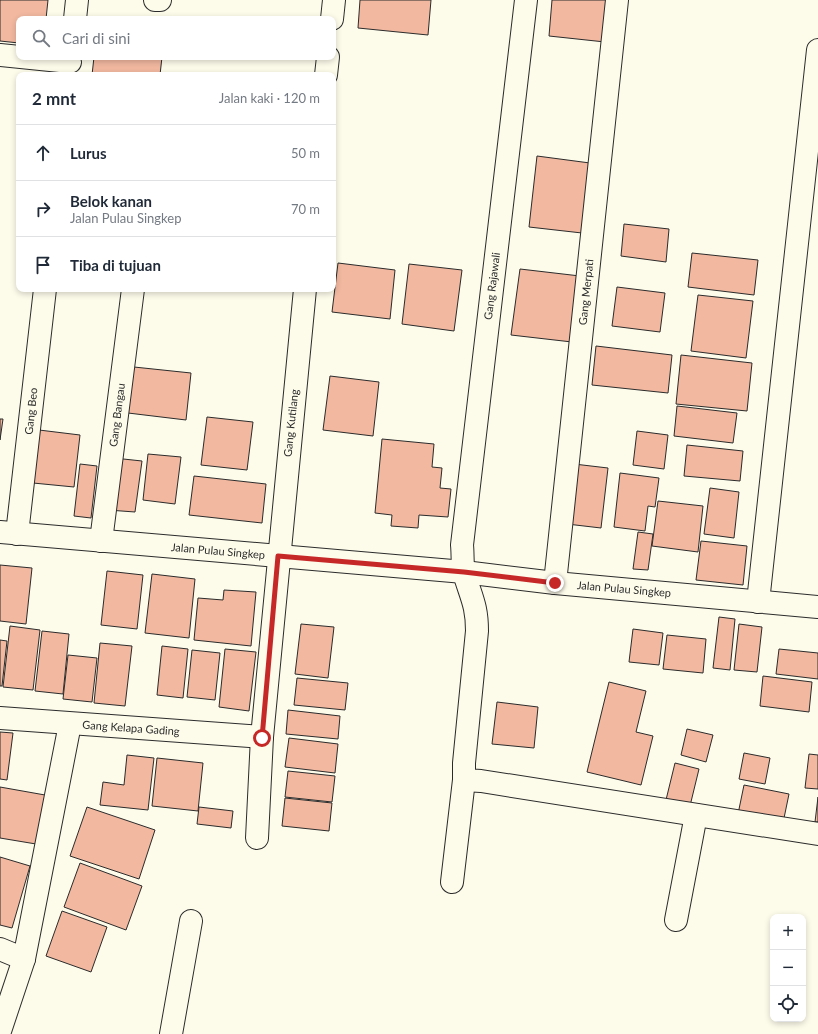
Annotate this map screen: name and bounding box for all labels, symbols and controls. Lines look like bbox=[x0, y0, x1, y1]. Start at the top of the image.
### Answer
search box bbox=[16, 16, 336, 60]
icon: search bbox=[30, 27, 52, 49]
text: Cari di sini bbox=[62, 29, 130, 47]
text: 2 mnt bbox=[32, 88, 76, 109]
text: Jalan kaki · 120 m bbox=[219, 90, 320, 106]
icon: ahead bbox=[32, 142, 54, 164]
text: Lurus bbox=[70, 144, 107, 162]
text: 50 m bbox=[291, 145, 320, 161]
text: Belok kanan bbox=[70, 192, 152, 210]
icon: right bbox=[32, 198, 54, 220]
text: 70 m bbox=[291, 201, 320, 217]
text: Jalan Pulau Singkep bbox=[70, 210, 181, 226]
street label: Gang Rajawali bbox=[481, 251, 502, 320]
icon: arrive bbox=[32, 254, 54, 276]
text: Tiba di tujuan bbox=[70, 256, 161, 274]
street label: Gang Merpati bbox=[576, 258, 595, 326]
street label: Gang Bangau bbox=[106, 382, 127, 448]
street label: Gang Beo bbox=[22, 387, 39, 435]
street label: Gang Kutilang bbox=[280, 388, 301, 457]
street label: Jalan Pulau Singkep bbox=[171, 540, 266, 561]
route end bbox=[546, 574, 564, 592]
street label: Jalan Pulau Singkep bbox=[577, 578, 672, 599]
street label: Gang Kelapa Gading bbox=[82, 718, 180, 737]
route start bbox=[253, 729, 271, 747]
map controls bbox=[770, 914, 806, 1022]
button: + bbox=[770, 914, 806, 950]
button: − bbox=[770, 950, 806, 986]
button: locate bbox=[770, 986, 806, 1022]

